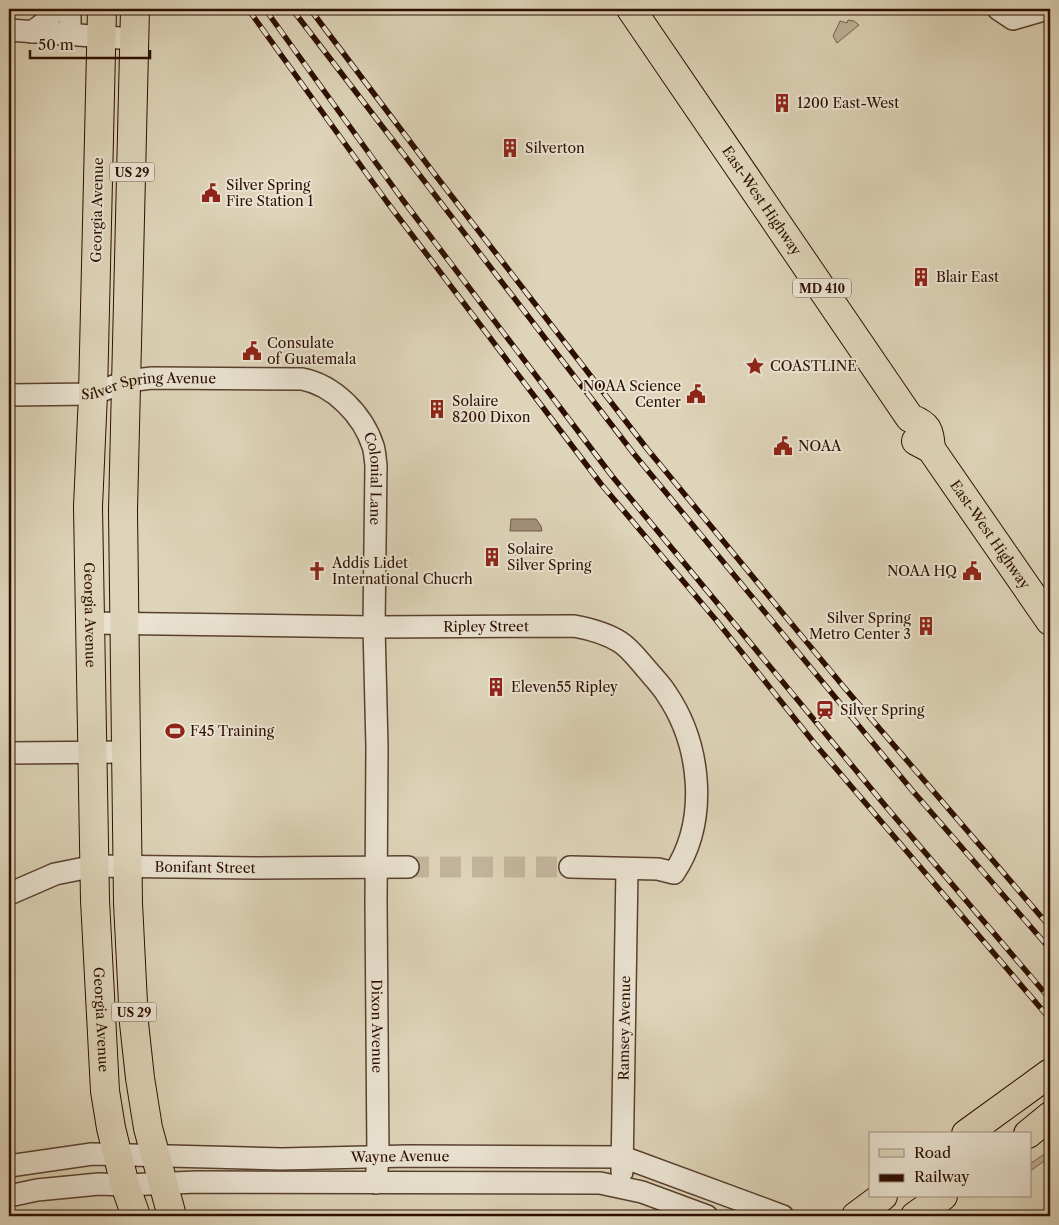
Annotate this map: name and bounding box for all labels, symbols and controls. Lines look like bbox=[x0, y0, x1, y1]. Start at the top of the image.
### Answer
scale bar bbox=[30, 28, 150, 60]
text: 50 m bbox=[38, 35, 74, 54]
building icon: 1200 East-West bbox=[771, 92, 793, 114]
place label: 1200 East-West bbox=[797, 94, 899, 112]
building icon: Silverton bbox=[499, 137, 521, 159]
place label: Silverton bbox=[525, 139, 585, 157]
street label: East-West Highway bbox=[718, 142, 805, 259]
street label: Georgia Avenue bbox=[87, 157, 107, 263]
road number: US 29 bbox=[110, 162, 154, 182]
place label: Silver Spring Fire Station 1 bbox=[226, 176, 314, 210]
public building icon: Silver Spring Fire Station 1 bbox=[200, 182, 222, 204]
building icon: Blair East bbox=[910, 266, 932, 288]
place label: Blair East bbox=[936, 268, 999, 286]
road number: MD 410 bbox=[793, 278, 851, 298]
place label: Consulate of Guatemala bbox=[267, 334, 357, 368]
public building icon: Consulate of Guatemala bbox=[241, 340, 263, 362]
place icon: COASTLINE bbox=[744, 355, 766, 377]
place label: COASTLINE bbox=[770, 357, 857, 375]
street label: Silver Spring Avenue bbox=[81, 369, 216, 403]
place label: NOAA Science Center bbox=[583, 377, 681, 411]
public building icon: NOAA Science Center bbox=[685, 383, 707, 405]
place label: Solaire 8200 Dixon bbox=[452, 392, 531, 426]
building icon: Solaire 8200 Dixon bbox=[426, 398, 448, 420]
street label: Colonial Lane bbox=[359, 429, 385, 525]
public building icon: NOAA bbox=[772, 435, 794, 457]
place label: NOAA bbox=[798, 437, 842, 455]
street label: East-West Highway bbox=[946, 477, 1034, 593]
place label: Solaire Silver Spring bbox=[507, 540, 592, 574]
building icon: Solaire Silver Spring bbox=[481, 546, 503, 568]
place label: Addis Lidet International Chucrh bbox=[331, 554, 473, 588]
church icon: Addis Lidet International Chucrh bbox=[306, 560, 328, 582]
public building icon: NOAA HQ bbox=[961, 560, 983, 582]
street label: Georgia Avenue bbox=[80, 562, 100, 668]
place label: NOAA HQ bbox=[887, 562, 957, 580]
place label: Silver Spring Metro Center 3 bbox=[809, 609, 912, 643]
building icon: Silver Spring Metro Center 3 bbox=[915, 615, 937, 637]
street label: Ripley Street bbox=[443, 617, 529, 636]
building icon: Eleven55 Ripley bbox=[485, 676, 507, 698]
place label: Eleven55 Ripley bbox=[511, 678, 618, 696]
station icon: Silver Spring bbox=[814, 699, 836, 721]
place label: Silver Spring bbox=[840, 701, 925, 719]
sports icon: F45 Training bbox=[164, 720, 186, 742]
place label: F45 Training bbox=[190, 722, 275, 740]
street label: Bonifant Street bbox=[154, 858, 256, 877]
street label: Georgia Avenue bbox=[90, 966, 113, 1073]
street label: Ramsey Avenue bbox=[615, 975, 634, 1080]
street label: Dixon Avenue bbox=[368, 979, 386, 1073]
road number: US 29 bbox=[112, 1002, 156, 1022]
legend bbox=[869, 1132, 1032, 1198]
text: Road bbox=[914, 1143, 951, 1162]
street label: Wayne Avenue bbox=[350, 1147, 449, 1166]
text: Railway bbox=[914, 1167, 970, 1186]

